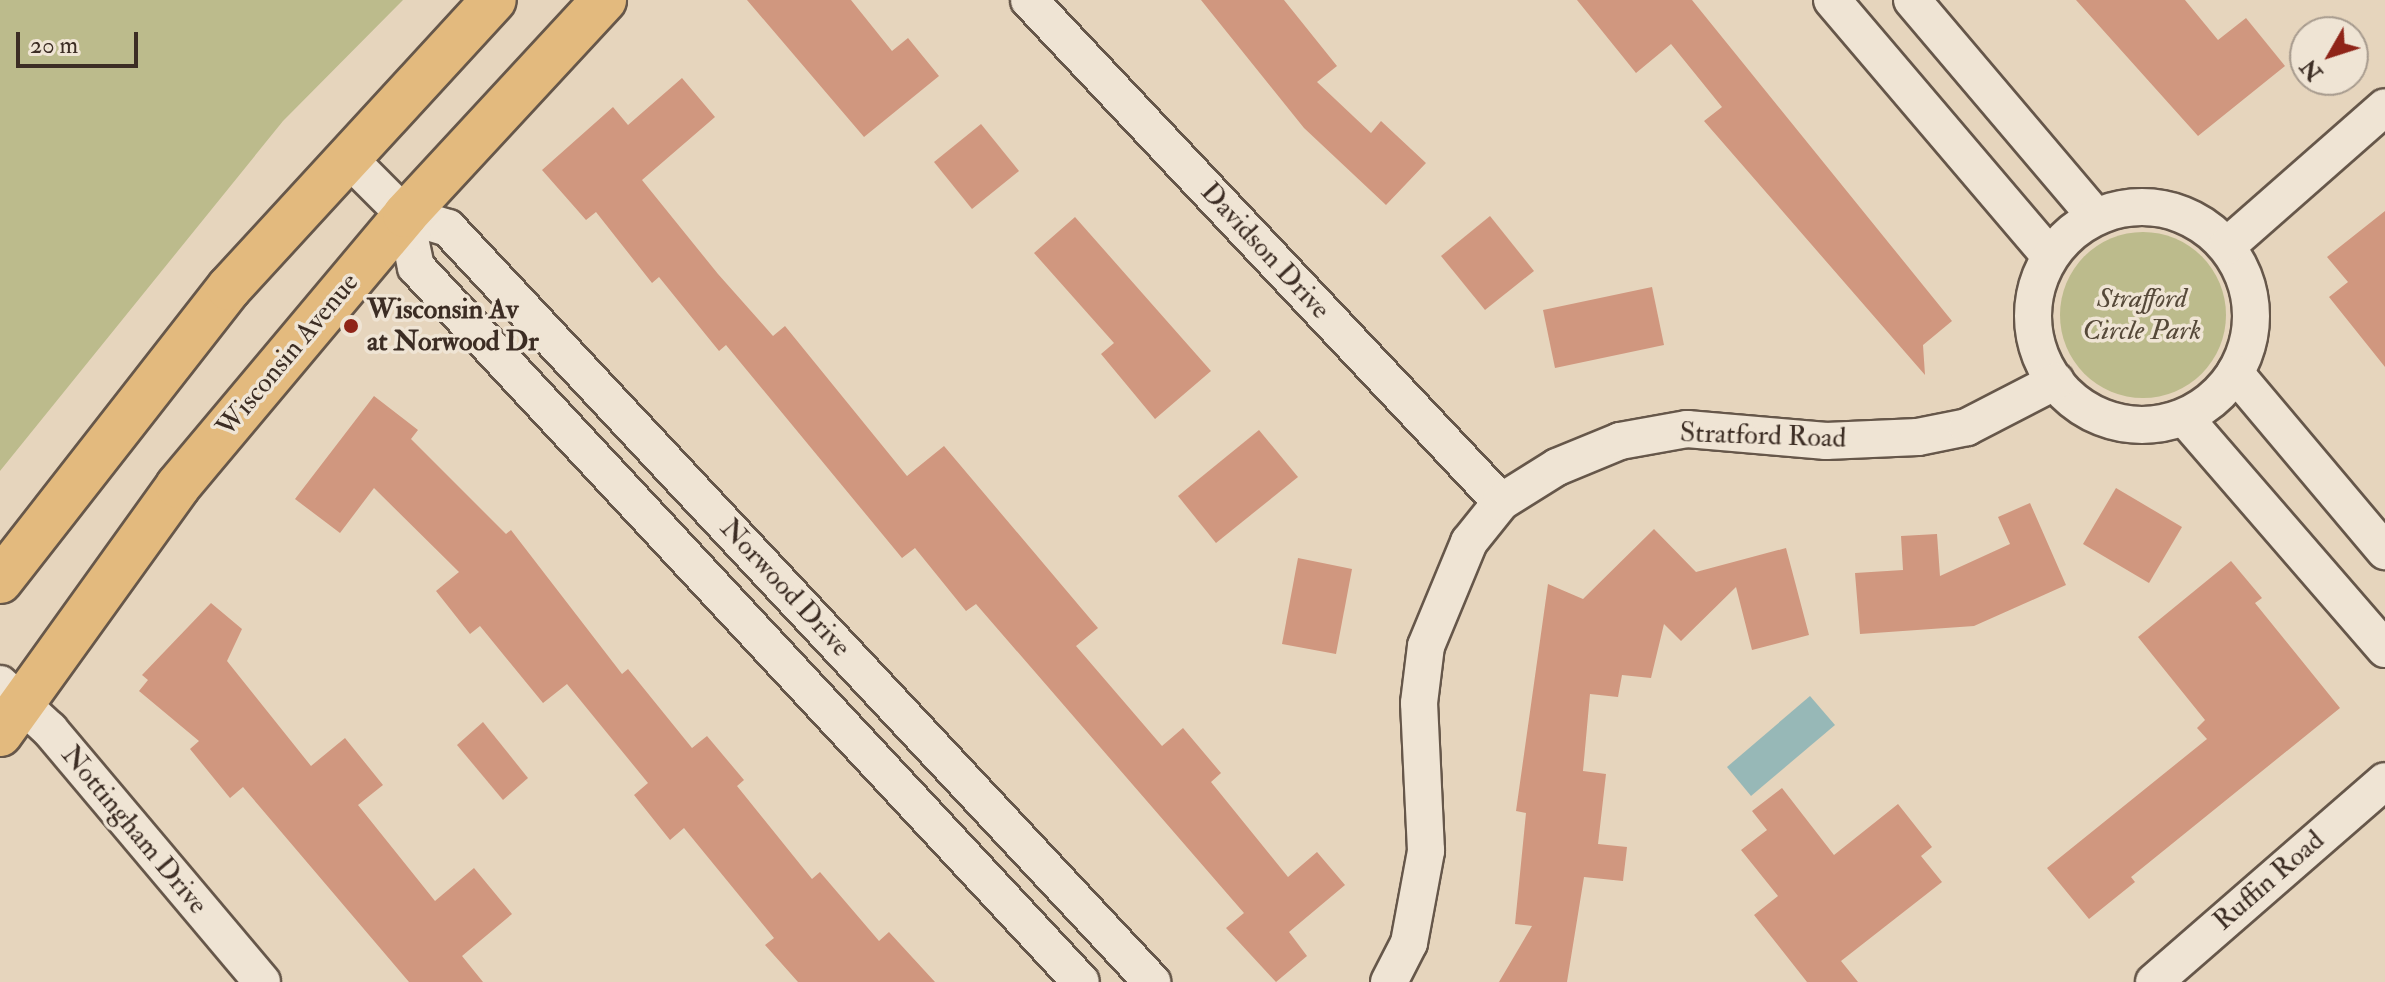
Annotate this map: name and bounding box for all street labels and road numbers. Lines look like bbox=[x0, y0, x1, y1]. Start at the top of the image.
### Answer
street label: Davidson Drive bbox=[1193, 176, 1337, 326]
street label: Wisconsin Avenue bbox=[210, 266, 366, 444]
street label: Stratford Road bbox=[1679, 416, 1847, 456]
street label: Norwood Drive bbox=[713, 512, 857, 664]
street label: Nottingham Drive bbox=[54, 739, 214, 921]
street label: Ruffin Road bbox=[2207, 824, 2331, 938]

